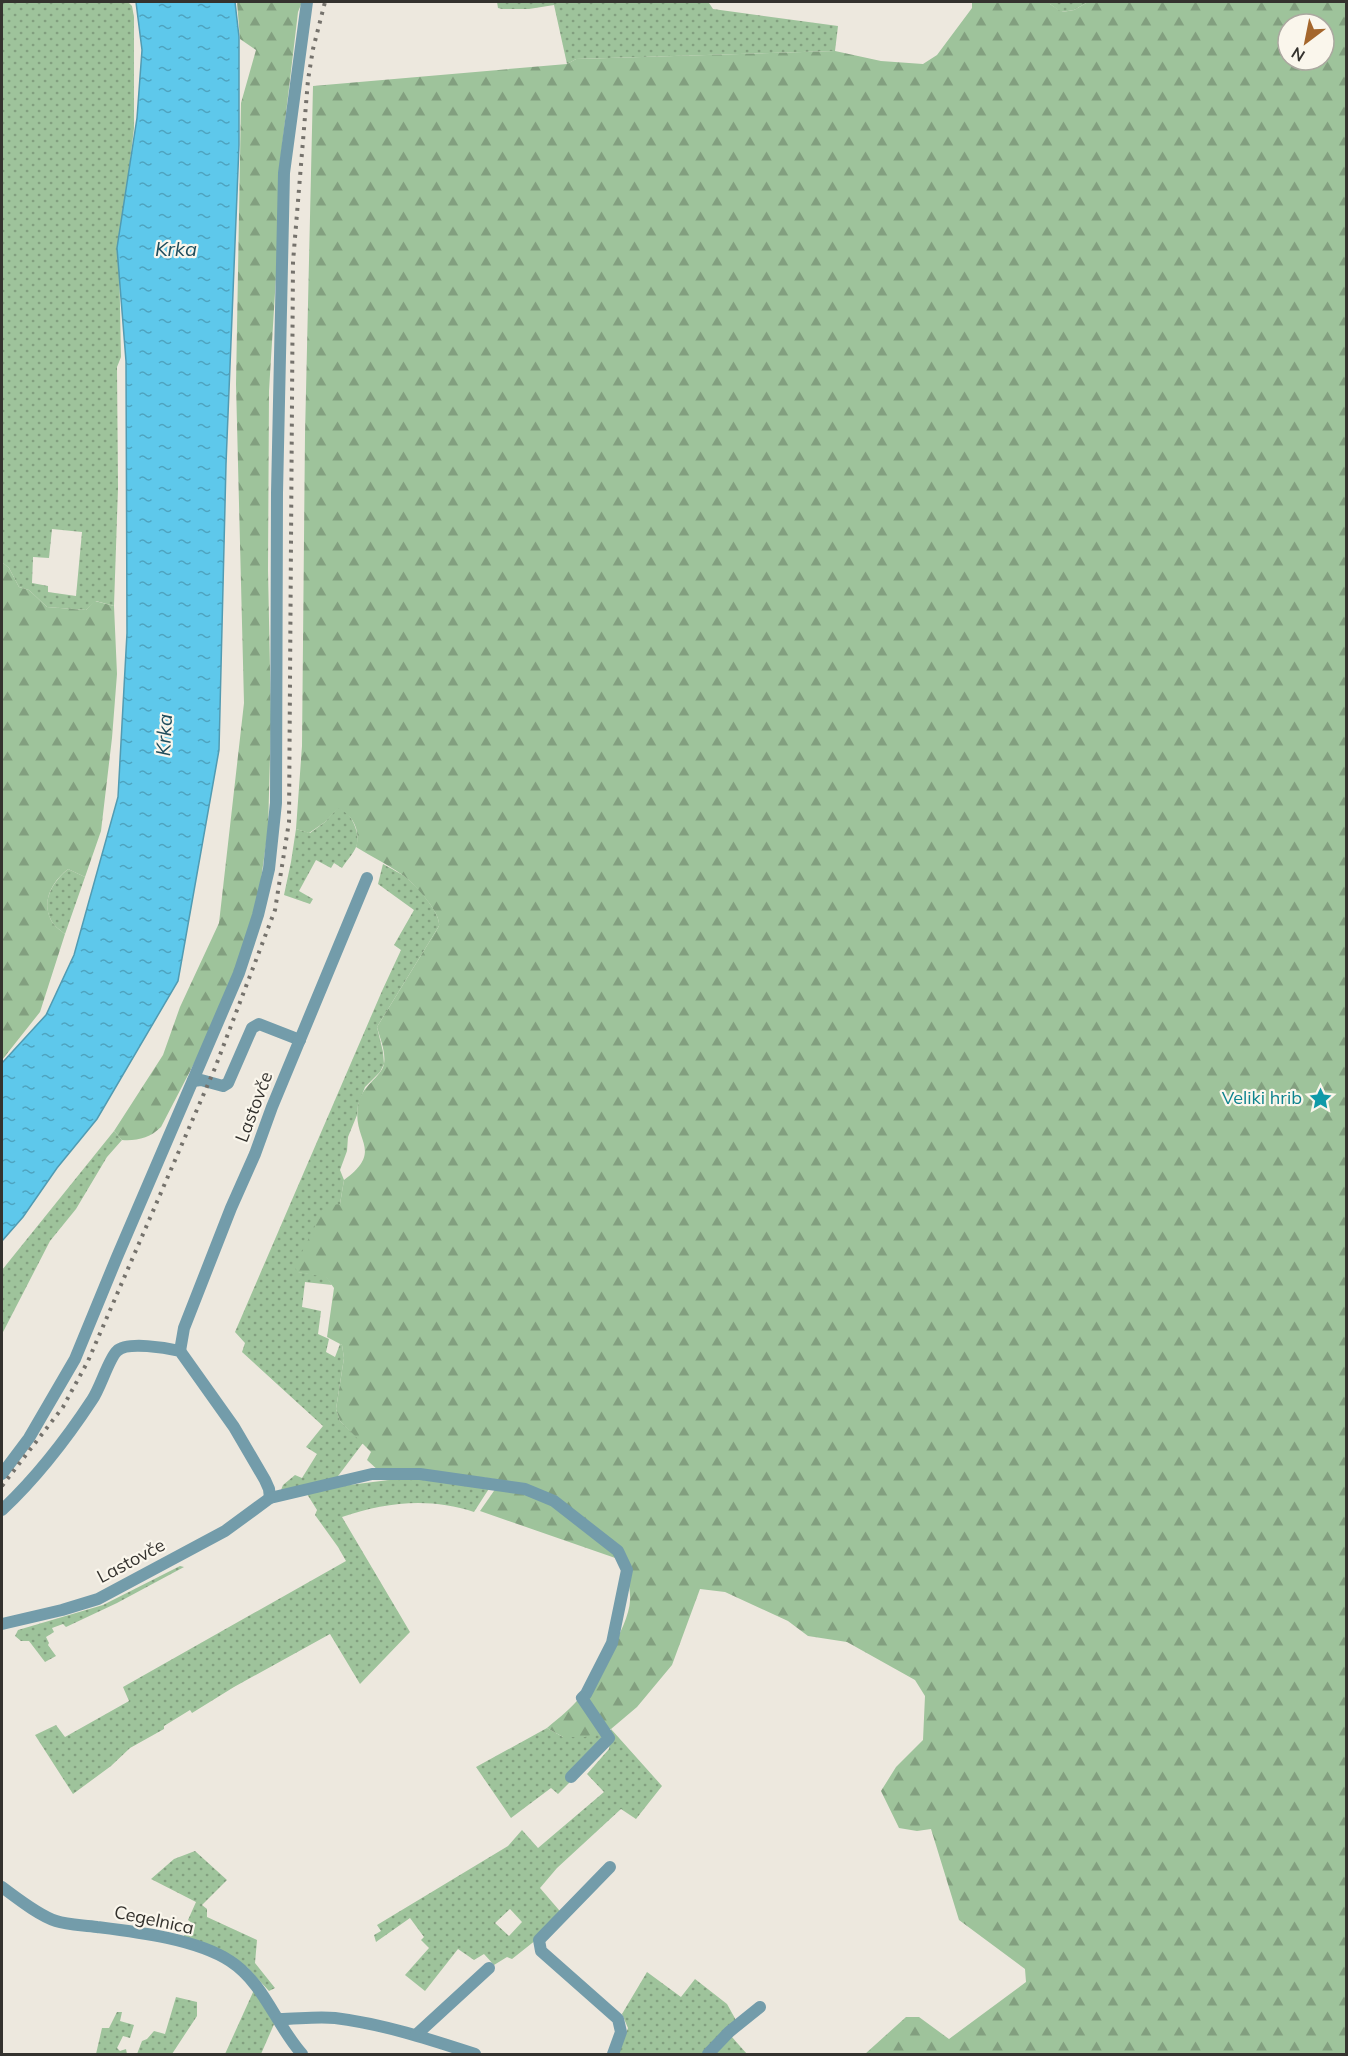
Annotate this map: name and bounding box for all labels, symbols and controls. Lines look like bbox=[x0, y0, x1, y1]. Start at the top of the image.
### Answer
north arrow bbox=[1276, 12, 1336, 72]
text: N bbox=[1288, 43, 1308, 66]
water label: Krka bbox=[155, 236, 197, 261]
water label: Krka bbox=[150, 713, 177, 757]
street label: Lastovče bbox=[230, 1068, 277, 1145]
place icon: Veliki hrib bbox=[1307, 1085, 1333, 1111]
place label: Veliki hrib bbox=[1222, 1086, 1302, 1109]
street label: Lastovče bbox=[93, 1533, 169, 1588]
street label: Cegelnica bbox=[112, 1900, 196, 1939]

